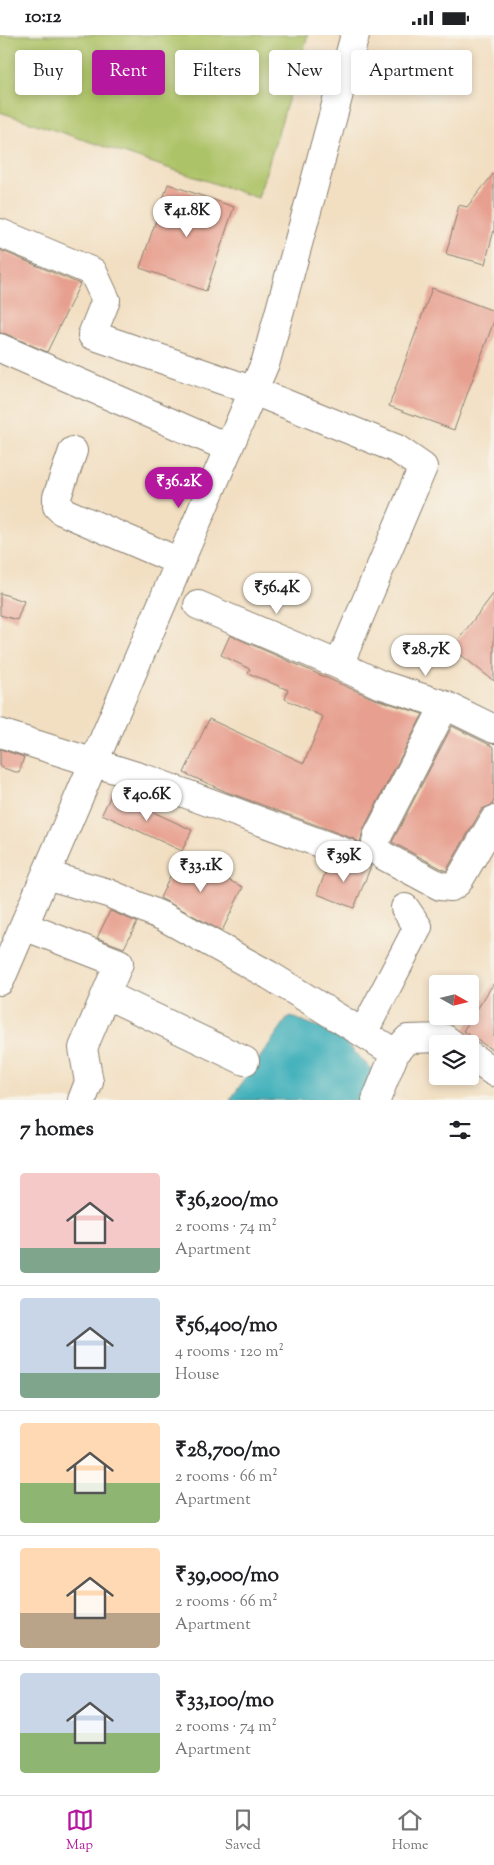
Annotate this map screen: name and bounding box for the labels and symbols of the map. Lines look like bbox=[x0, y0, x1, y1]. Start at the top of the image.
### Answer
pin: ₹41.8K bbox=[146, 195, 228, 238]
pin: ₹36.2K bbox=[138, 467, 220, 509]
pin: ₹56.4K bbox=[236, 573, 318, 615]
pin: ₹28.7K bbox=[385, 635, 467, 677]
pin: ₹40.6K bbox=[106, 779, 188, 822]
pin: ₹39K bbox=[314, 841, 374, 883]
pin: ₹33.1K bbox=[160, 851, 242, 893]
north arrow bbox=[429, 975, 479, 1025]

